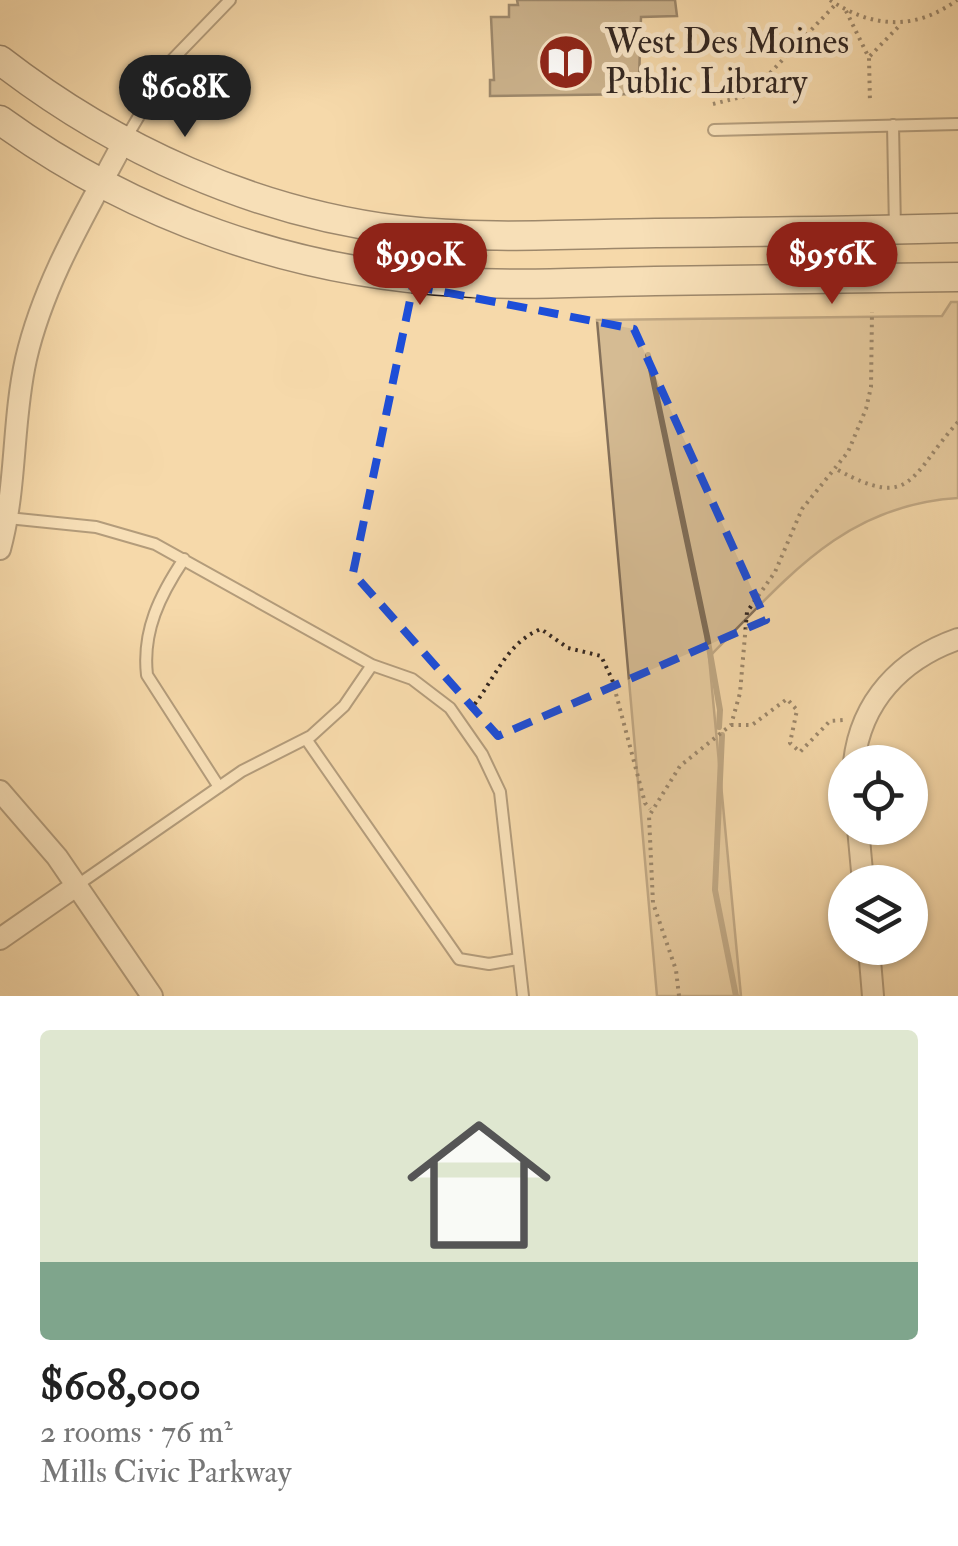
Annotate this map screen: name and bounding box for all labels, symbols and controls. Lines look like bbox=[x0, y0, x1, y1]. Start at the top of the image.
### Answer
place label: West Des Moines Public Library bbox=[604, 20, 849, 104]
library icon: West Des Moines Public Library bbox=[536, 32, 596, 92]
pin: $608K bbox=[115, 55, 255, 140]
text: $608K bbox=[141, 67, 229, 107]
pin: $956K bbox=[762, 222, 902, 307]
pin: $990K bbox=[350, 223, 490, 308]
text: $956K bbox=[789, 234, 875, 274]
text: $990K bbox=[375, 235, 465, 275]
map controls bbox=[828, 745, 928, 965]
button: locate bbox=[828, 745, 928, 845]
button: layers bbox=[828, 865, 928, 965]
icon: home bbox=[389, 1095, 569, 1275]
text: $608,000 bbox=[40, 1360, 201, 1412]
text: 2 rooms · 76 m² bbox=[40, 1412, 233, 1452]
text: Mills Civic Parkway bbox=[40, 1452, 291, 1492]

